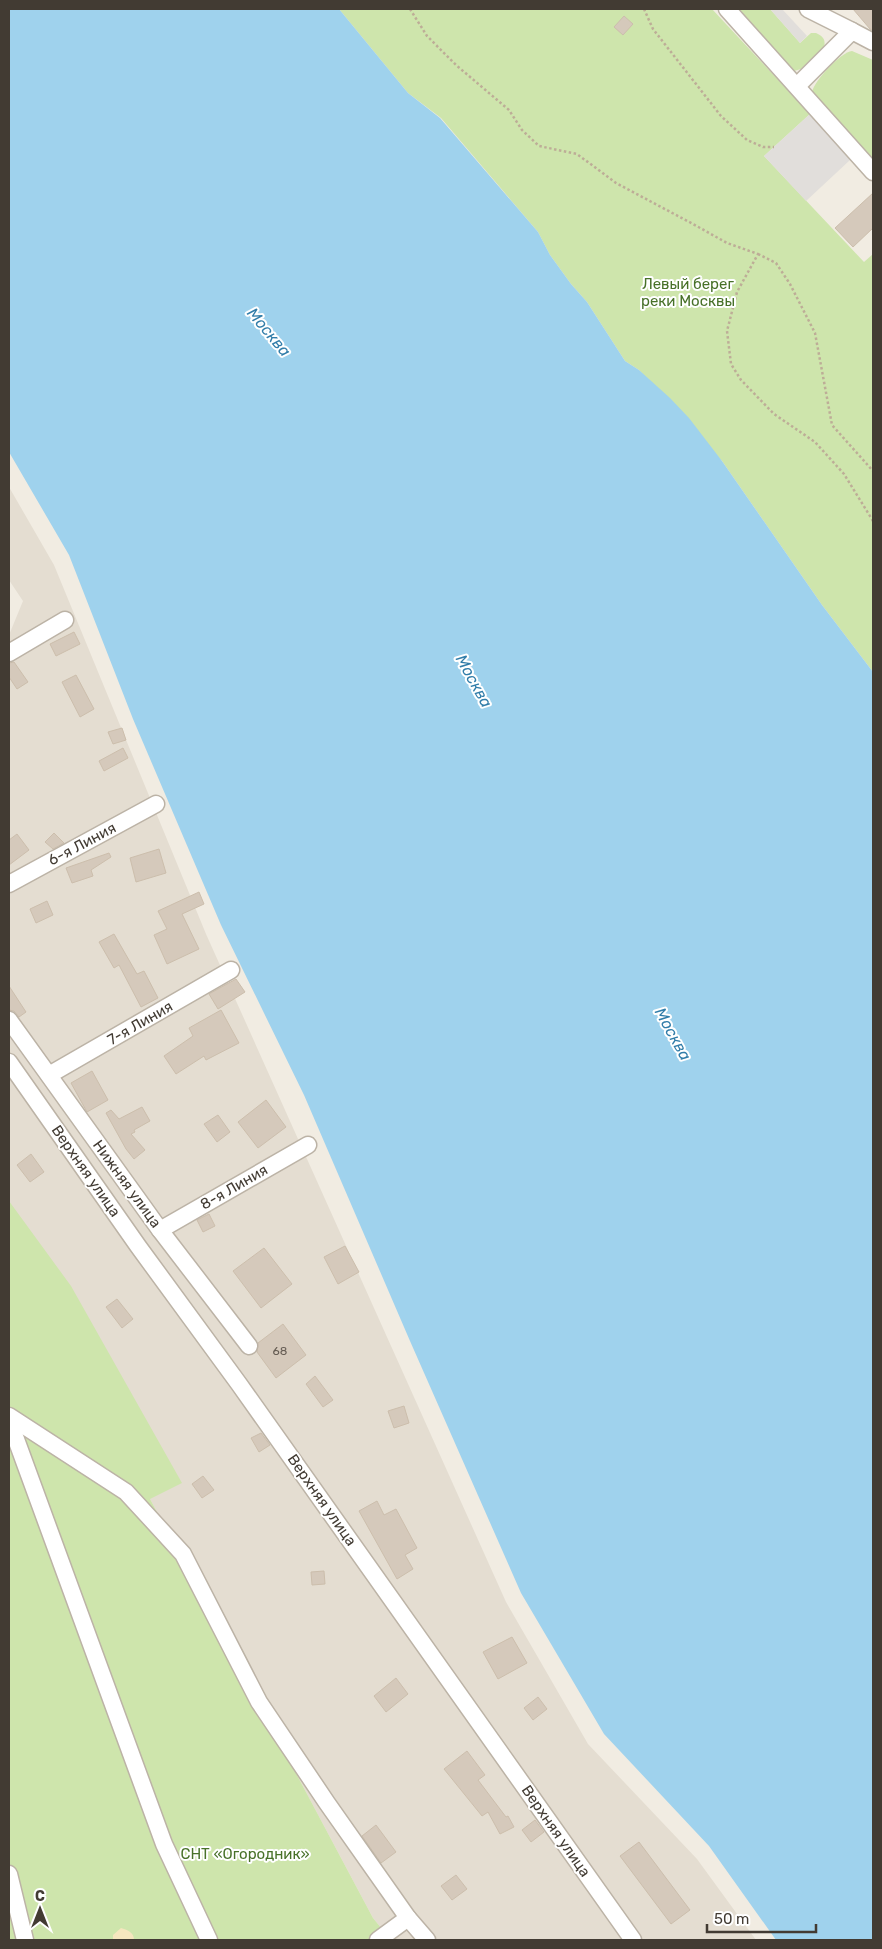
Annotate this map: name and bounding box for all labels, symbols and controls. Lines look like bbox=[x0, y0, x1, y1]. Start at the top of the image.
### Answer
park label: Левый берег реки Москвы bbox=[641, 275, 735, 310]
water label: Москва bbox=[243, 304, 295, 360]
water label: Москва bbox=[452, 651, 496, 711]
street label: 6-я Линия bbox=[45, 819, 119, 869]
street label: 7-я Линия bbox=[104, 997, 176, 1049]
water label: Москва bbox=[651, 1004, 695, 1064]
street label: Верхняя улица bbox=[48, 1122, 124, 1220]
street label: Нижняя улица bbox=[89, 1137, 165, 1231]
street label: 8-я Линия bbox=[197, 1161, 271, 1213]
house number: 68 bbox=[273, 1344, 287, 1358]
street label: Верхняя улица bbox=[284, 1451, 360, 1549]
street label: Верхняя улица bbox=[518, 1782, 594, 1880]
park label: СНТ «Огородник» bbox=[180, 1845, 310, 1863]
north arrow bbox=[15, 1884, 65, 1934]
text: С bbox=[35, 1888, 45, 1905]
scale bar bbox=[707, 1902, 816, 1934]
text: 50 m bbox=[714, 1910, 749, 1928]

